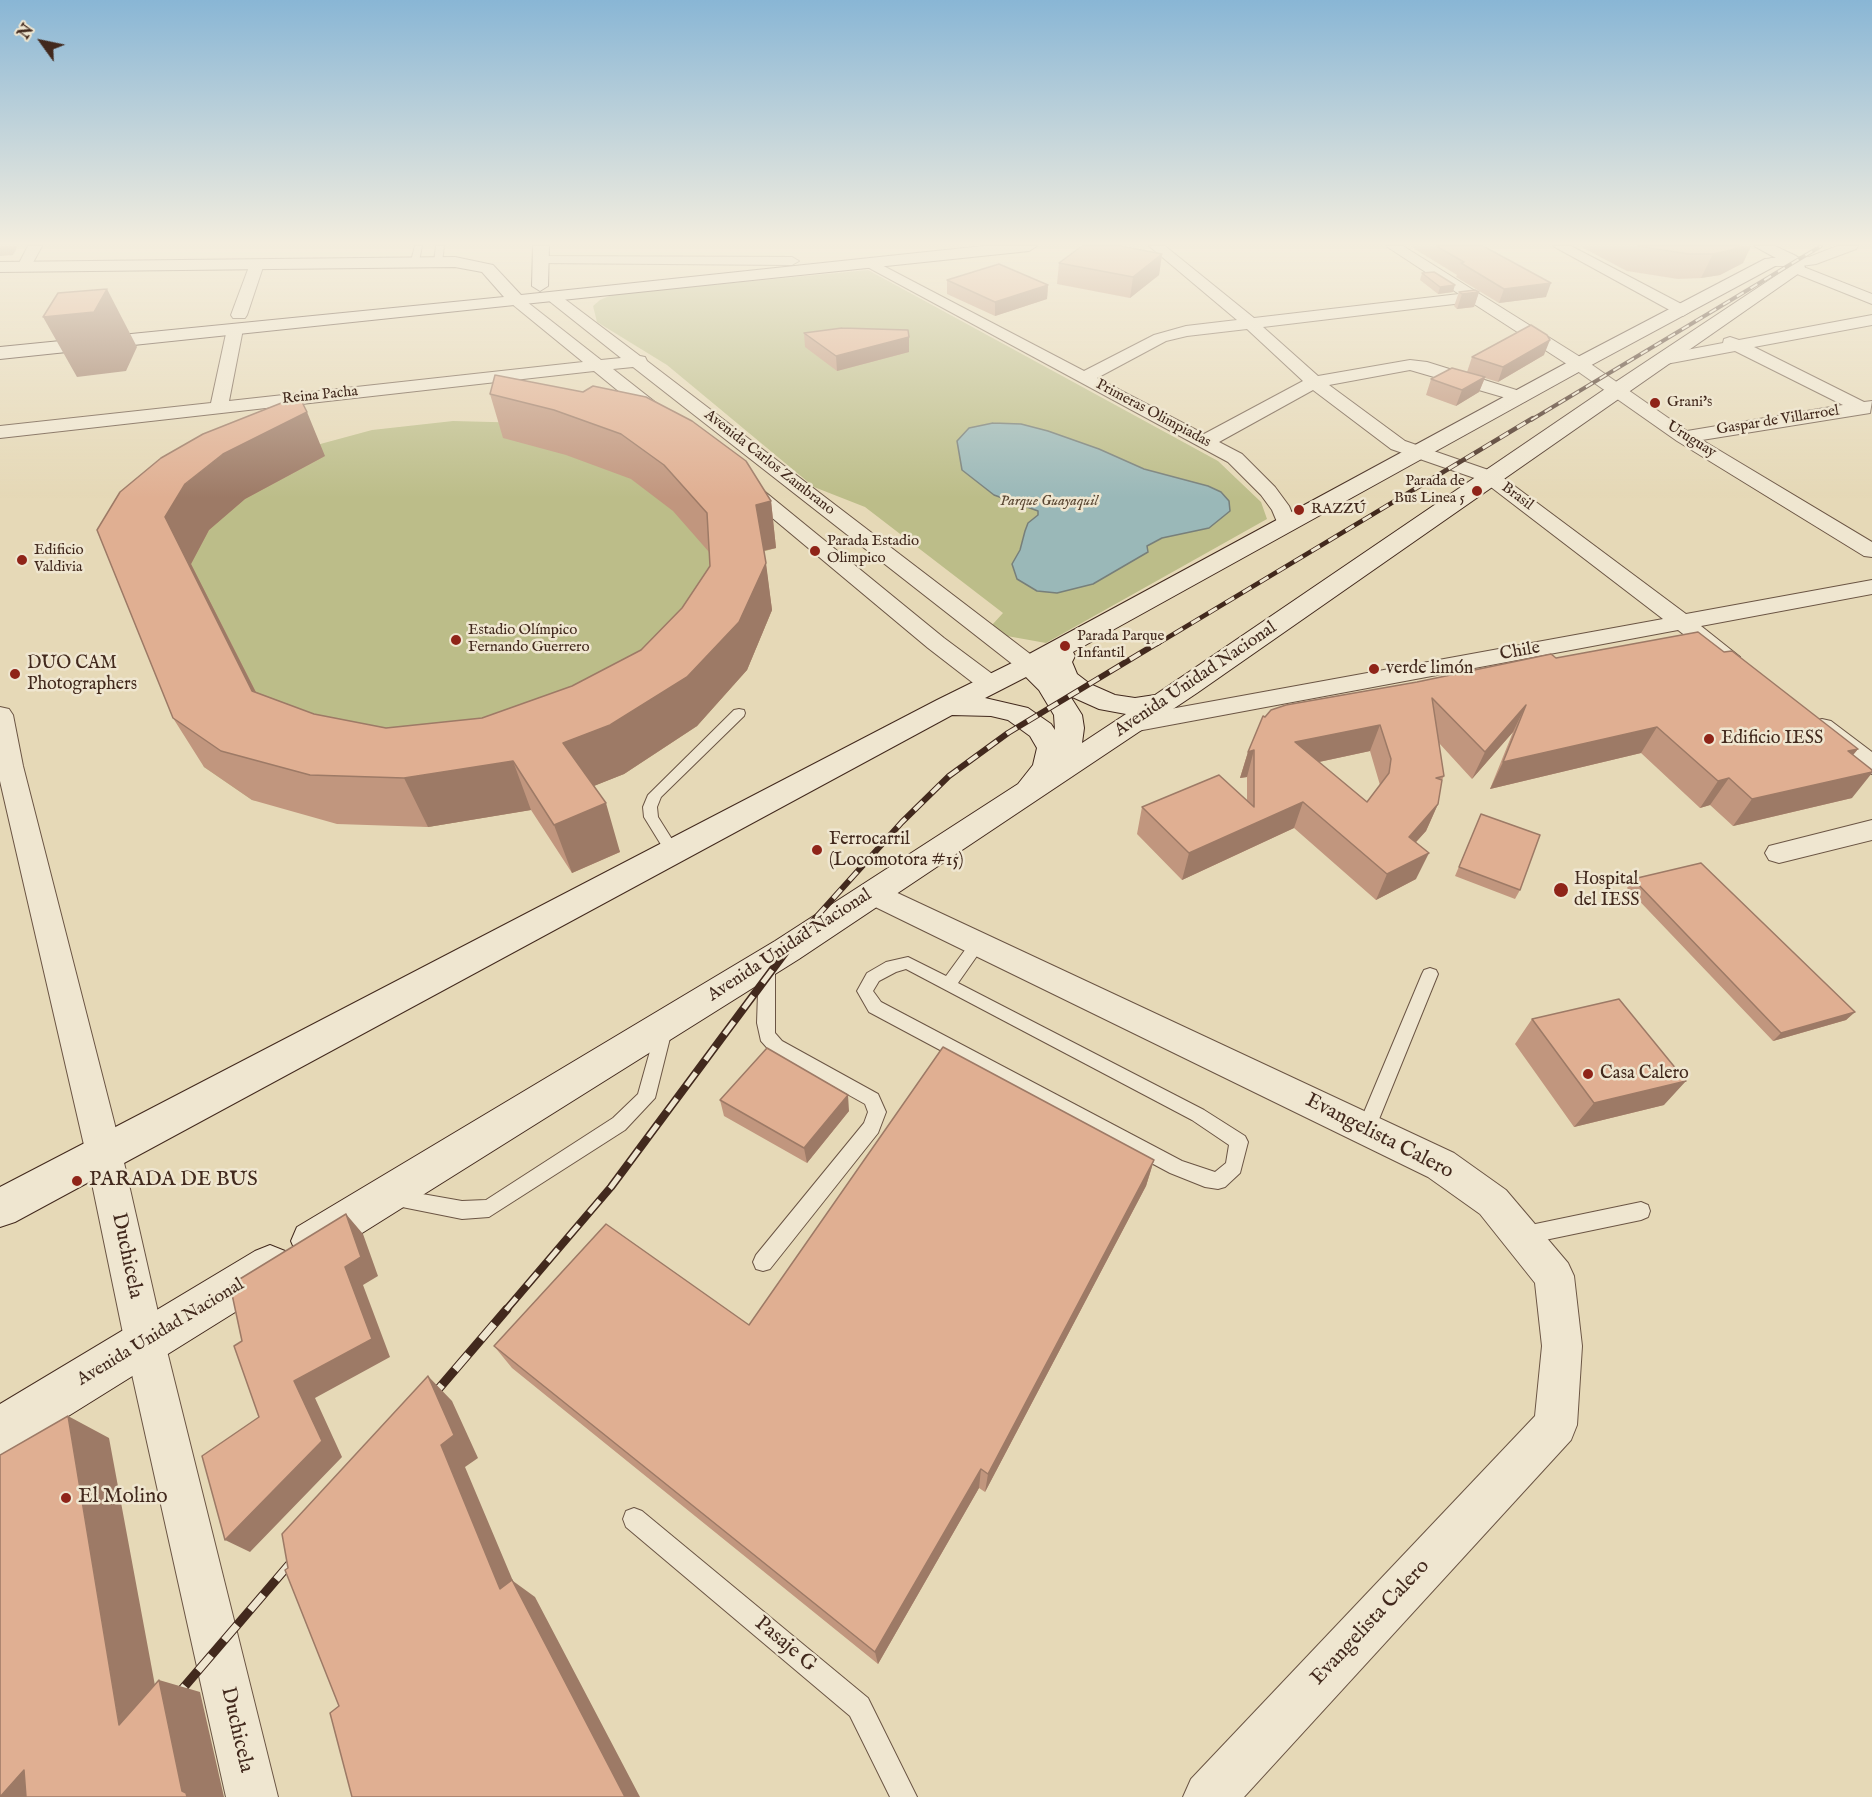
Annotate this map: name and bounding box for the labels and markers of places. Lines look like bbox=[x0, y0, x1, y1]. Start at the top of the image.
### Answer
place label: Grani's bbox=[1667, 394, 1712, 412]
marker: Grani's bbox=[1648, 396, 1662, 410]
place label: Parada de Bus Linea 5 bbox=[1394, 473, 1465, 508]
marker: Parada de Bus Linea 5 bbox=[1470, 484, 1484, 498]
place label: RAZZÚ bbox=[1311, 501, 1366, 519]
marker: RAZZÚ bbox=[1292, 503, 1306, 517]
place label: Parada Estadio Olimpico bbox=[827, 533, 919, 568]
place label: Edificio Valdivia bbox=[34, 542, 84, 577]
marker: Parada Estadio Olimpico bbox=[808, 544, 822, 558]
marker: Edificio Valdivia bbox=[15, 553, 29, 567]
place label: Estadio Olímpico Fernando Guerrero bbox=[468, 622, 590, 657]
place label: Parada Parque Infantil bbox=[1077, 628, 1164, 663]
marker: Estadio Olímpico Fernando Guerrero bbox=[449, 633, 463, 647]
marker: Parada Parque Infantil bbox=[1058, 639, 1072, 653]
place label: DUO CAM Photographers bbox=[27, 653, 137, 696]
place label: verde limón bbox=[1386, 658, 1473, 680]
marker: verde limón bbox=[1367, 662, 1381, 676]
marker: DUO CAM Photographers bbox=[8, 667, 22, 681]
place label: Edificio IESS bbox=[1721, 728, 1823, 750]
marker: Edificio IESS bbox=[1702, 732, 1716, 746]
place label: Ferrocarril (Locomotora #15) bbox=[829, 829, 964, 872]
marker: Ferrocarril (Locomotora #15) bbox=[810, 843, 824, 857]
place label: Hospital del IESS bbox=[1574, 869, 1639, 912]
marker: Hospital del IESS bbox=[1552, 881, 1570, 899]
place label: Casa Calero bbox=[1600, 1063, 1689, 1085]
marker: Casa Calero bbox=[1581, 1067, 1595, 1081]
place label: PARADA DE BUS bbox=[89, 1168, 258, 1194]
marker: PARADA DE BUS bbox=[70, 1174, 84, 1188]
place label: El Molino bbox=[78, 1485, 168, 1511]
marker: El Molino bbox=[59, 1491, 73, 1505]

